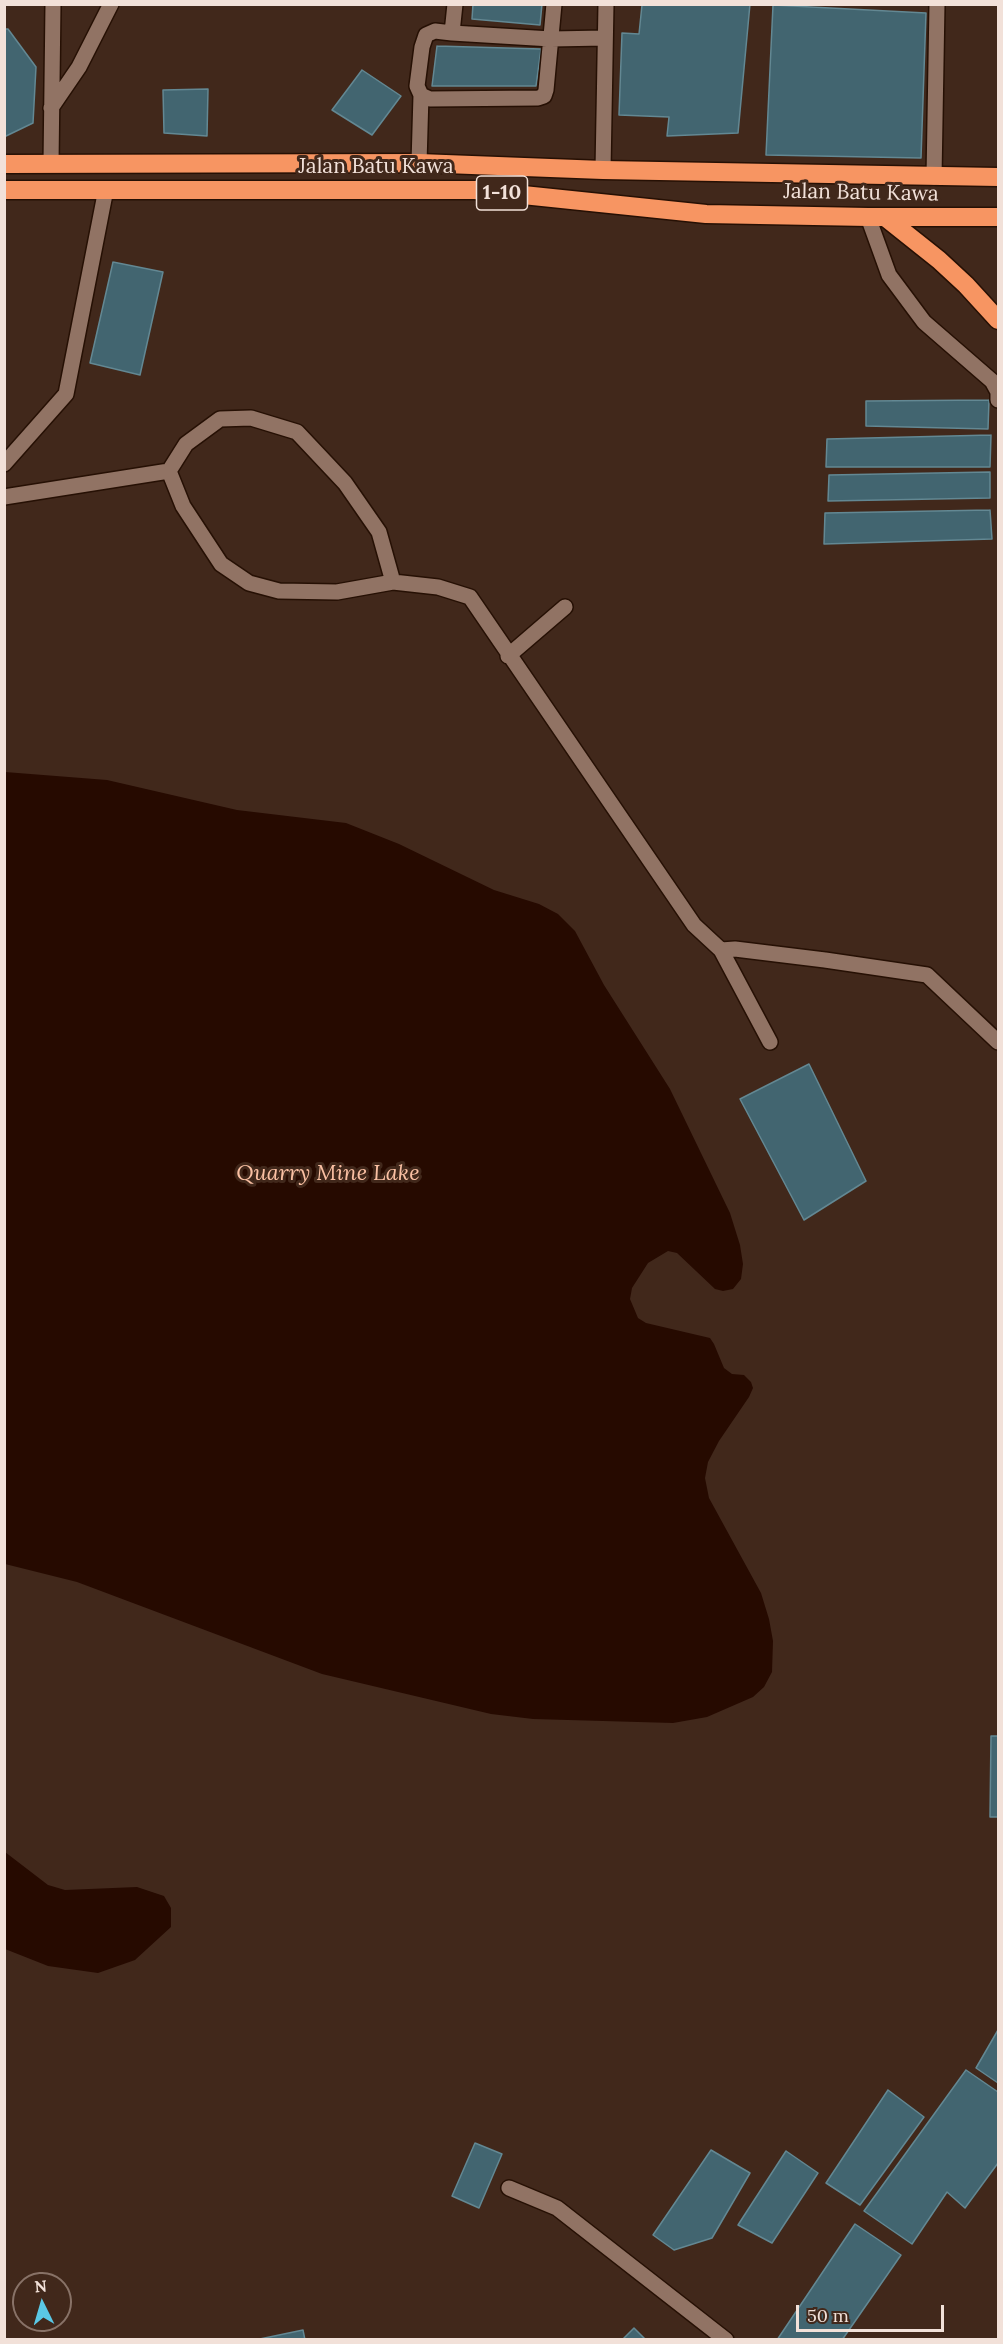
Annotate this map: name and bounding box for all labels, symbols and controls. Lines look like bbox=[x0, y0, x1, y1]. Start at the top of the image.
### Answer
street label: Jalan Batu Kawa bbox=[298, 154, 454, 180]
road number: 1-10 bbox=[476, 176, 528, 210]
street label: Jalan Batu Kawa bbox=[783, 179, 939, 207]
water label: Quarry Mine Lake bbox=[236, 1161, 420, 1187]
north arrow bbox=[12, 2272, 72, 2332]
text: N bbox=[34, 2276, 48, 2297]
scale bar bbox=[799, 2293, 948, 2331]
text: 50 m bbox=[807, 2304, 849, 2327]

